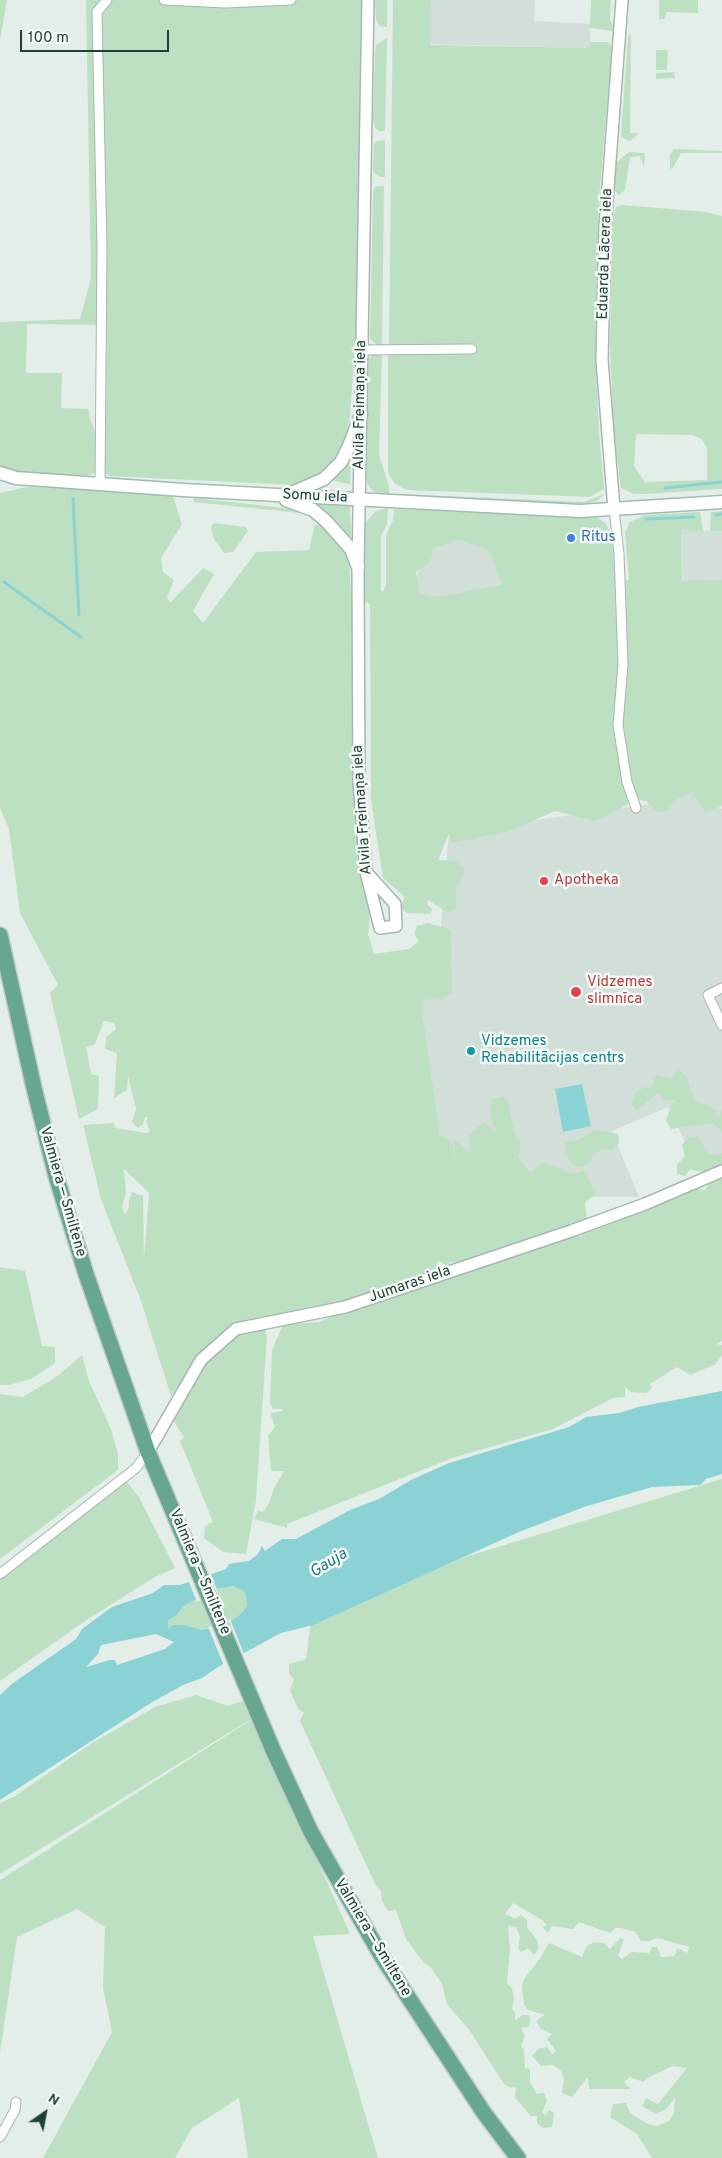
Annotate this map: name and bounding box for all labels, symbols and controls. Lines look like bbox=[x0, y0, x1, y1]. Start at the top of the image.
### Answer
scale bar bbox=[22, 20, 171, 52]
text: 100 m bbox=[28, 29, 69, 48]
street label: Eduarda Lācera iela bbox=[595, 188, 617, 320]
street label: Alvila Freimaņa iela bbox=[351, 340, 371, 470]
street label: Somu iela bbox=[282, 486, 348, 508]
place label: Ritus bbox=[581, 529, 616, 547]
marker: Ritus bbox=[565, 532, 577, 544]
street label: Alvila Freimaņa iela bbox=[349, 744, 377, 876]
place label: Apotheka bbox=[554, 872, 619, 890]
marker: Apotheka bbox=[538, 875, 550, 887]
place label: Vidzemes slimnīca bbox=[587, 974, 653, 1009]
marker: Vidzemes slimnīca bbox=[569, 985, 583, 999]
place label: Vidzemes Rehabilitācijas centrs bbox=[481, 1033, 624, 1068]
marker: Vidzemes Rehabilitācijas centrs bbox=[465, 1045, 477, 1057]
street label: Valmiera — Smiltene bbox=[35, 1125, 89, 1259]
street label: Jumaras iela bbox=[367, 1263, 453, 1307]
street label: Valmiera — Smiltene bbox=[164, 1507, 234, 1637]
water label: Gauja bbox=[307, 1545, 351, 1583]
street label: Valmiera — Smiltene bbox=[330, 1876, 414, 2000]
north arrow bbox=[20, 2088, 70, 2138]
text: N bbox=[45, 2090, 62, 2110]

